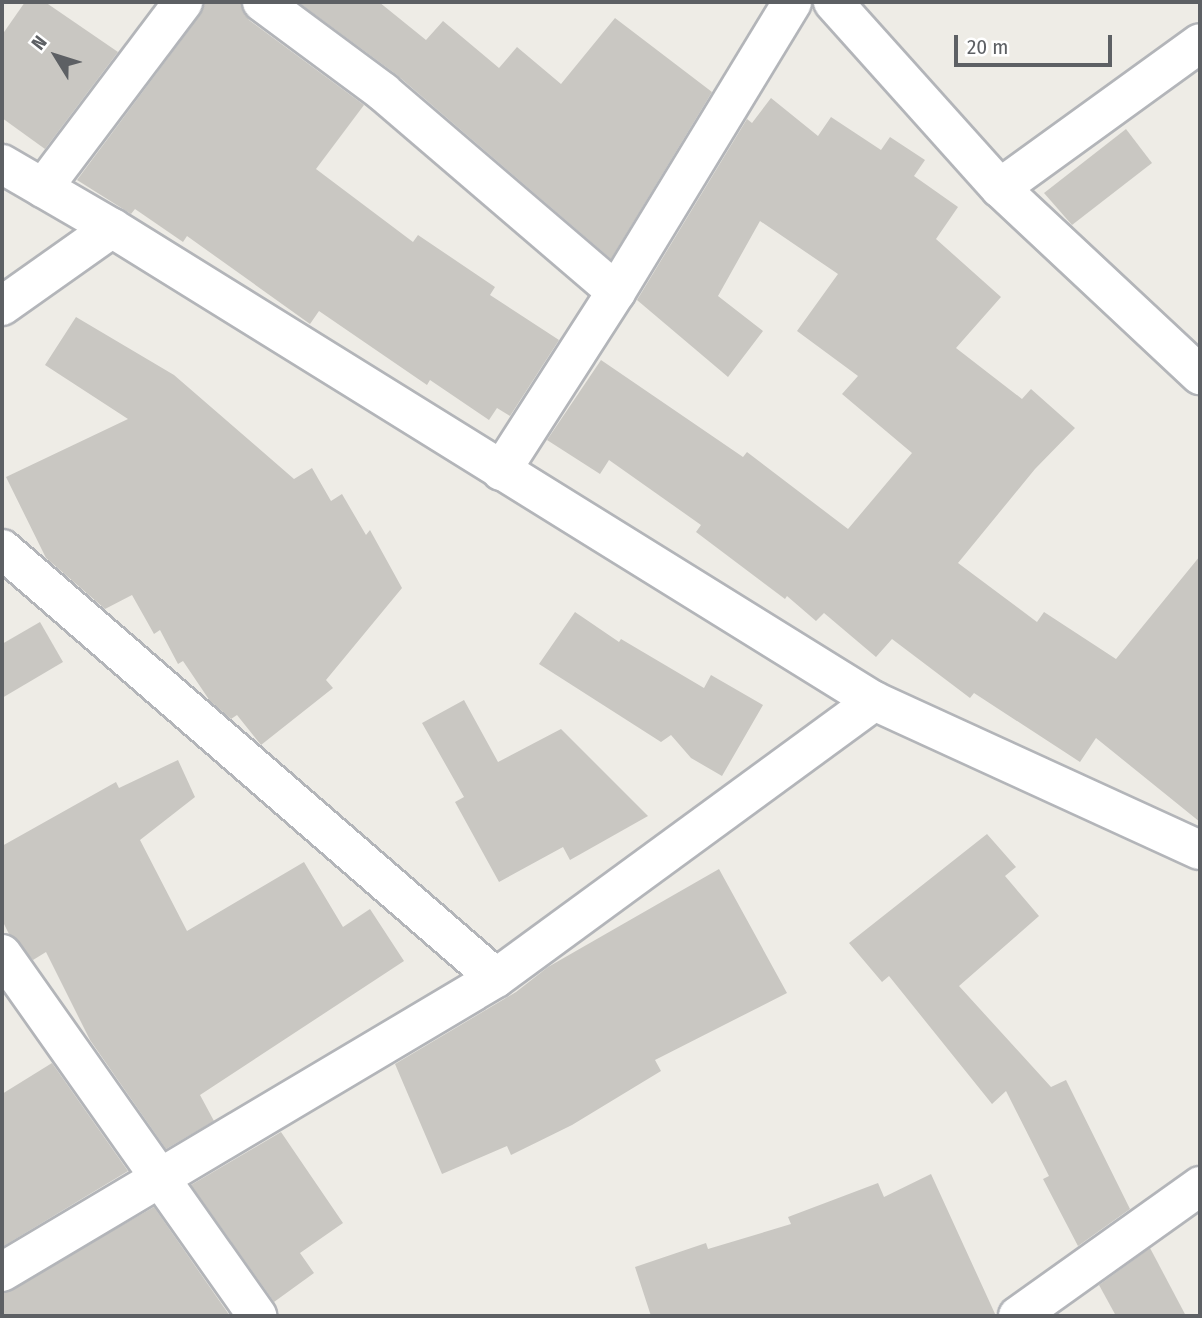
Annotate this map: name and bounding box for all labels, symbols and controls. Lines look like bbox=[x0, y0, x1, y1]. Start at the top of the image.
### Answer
north arrow bbox=[21, 21, 91, 91]
scale bar bbox=[957, 21, 1114, 65]
text: N bbox=[26, 31, 52, 54]
text: 20 m bbox=[967, 34, 1008, 60]

